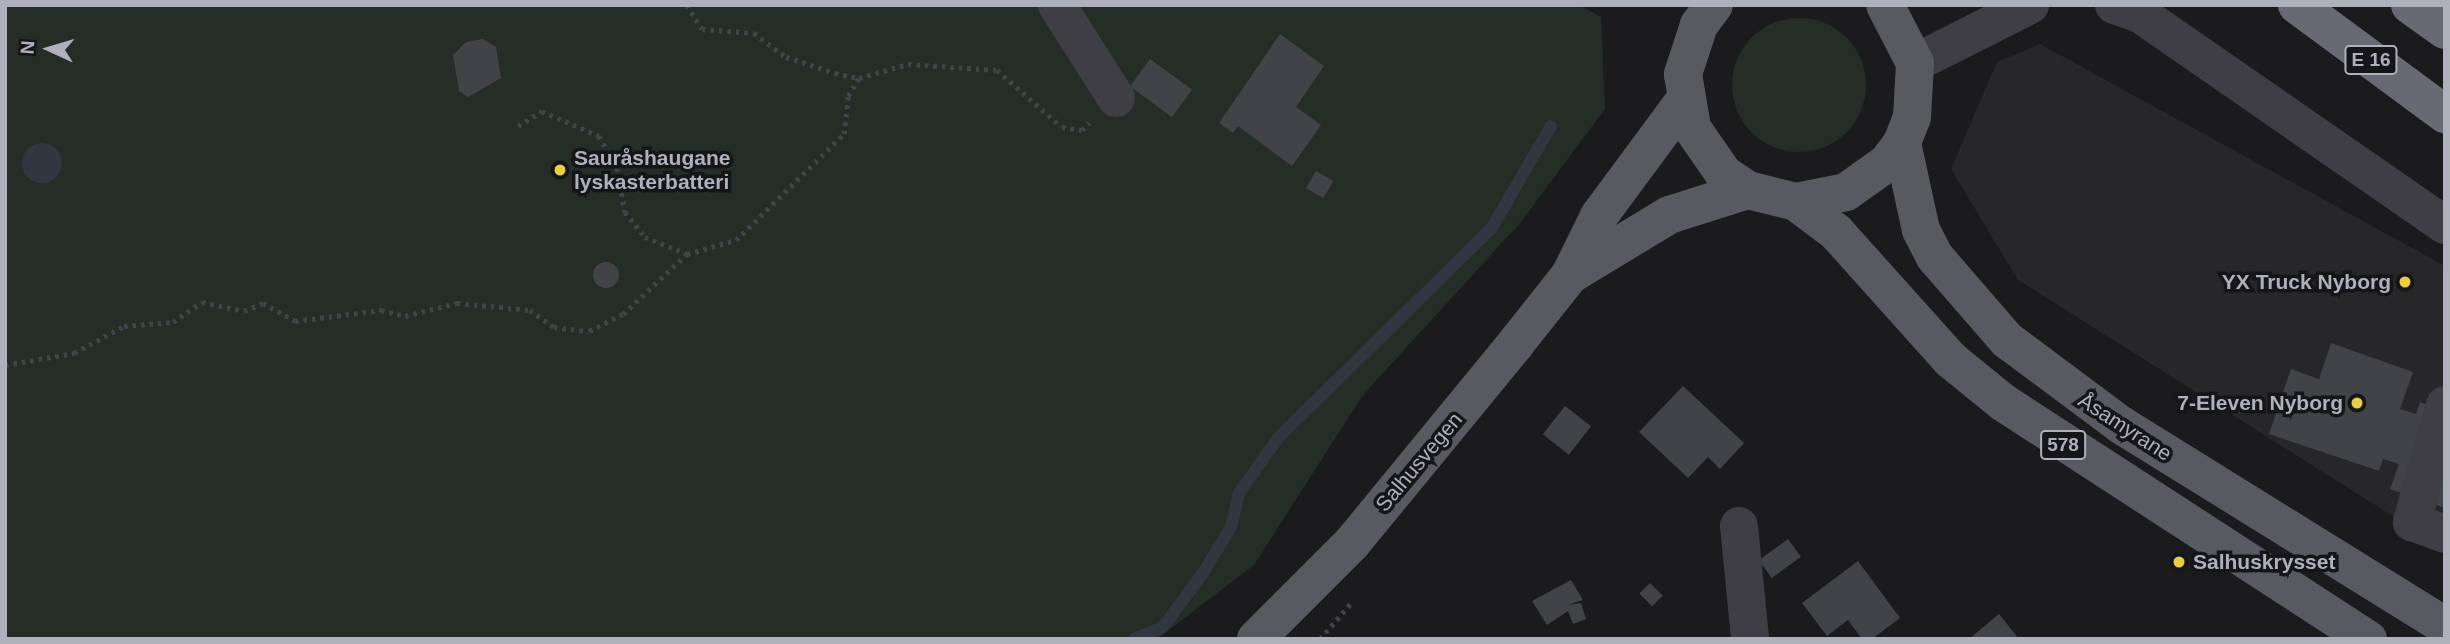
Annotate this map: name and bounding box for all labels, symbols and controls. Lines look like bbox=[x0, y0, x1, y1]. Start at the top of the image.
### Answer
north arrow bbox=[14, 14, 84, 84]
text: N bbox=[17, 40, 39, 55]
road number: E 16 bbox=[2343, 44, 2399, 76]
place label: Sauråshaugane lyskasterbatteri bbox=[574, 145, 730, 195]
marker: Sauråshaugane lyskasterbatteri bbox=[552, 162, 568, 178]
place label: YX Truck Nyborg bbox=[2222, 269, 2391, 295]
marker: YX Truck Nyborg bbox=[2397, 274, 2413, 290]
street label: Åsamyrane bbox=[2074, 388, 2176, 466]
place label: 7-Eleven Nyborg bbox=[2177, 390, 2343, 416]
marker: 7-Eleven Nyborg bbox=[2349, 395, 2365, 411]
street label: Salhusvegen bbox=[1370, 407, 1468, 517]
road number: 578 bbox=[2038, 430, 2088, 460]
place label: Salhuskrysset bbox=[2193, 549, 2335, 575]
marker: Salhuskrysset bbox=[2171, 554, 2187, 570]

